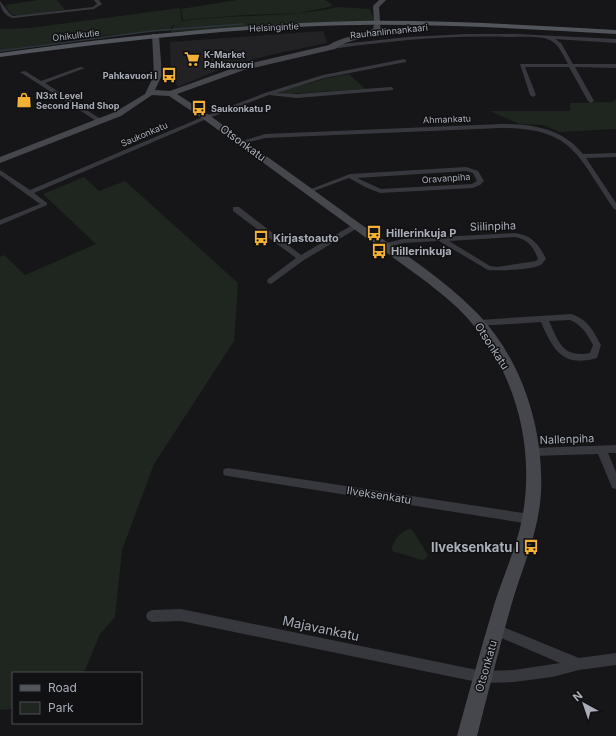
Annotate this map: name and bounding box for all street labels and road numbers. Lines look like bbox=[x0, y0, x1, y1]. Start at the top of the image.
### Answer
street label: Helsingintie bbox=[249, 20, 299, 34]
street label: Rauhanlinnankaari bbox=[350, 21, 428, 41]
street label: Ohikulkutie bbox=[52, 27, 100, 43]
street label: Ahmankatu bbox=[423, 113, 471, 125]
street label: Saukonkatu bbox=[119, 119, 169, 149]
street label: Otsonkatu bbox=[217, 122, 269, 164]
street label: Oravanpiha bbox=[421, 171, 471, 185]
street label: Siilinpiha bbox=[470, 218, 516, 234]
street label: Otsonkatu bbox=[472, 320, 512, 372]
street label: Nallenpiha bbox=[539, 431, 595, 447]
street label: Ilveksenkatu bbox=[346, 483, 412, 507]
street label: Majavankatu bbox=[281, 612, 361, 644]
street label: Otsonkatu bbox=[472, 639, 500, 693]

